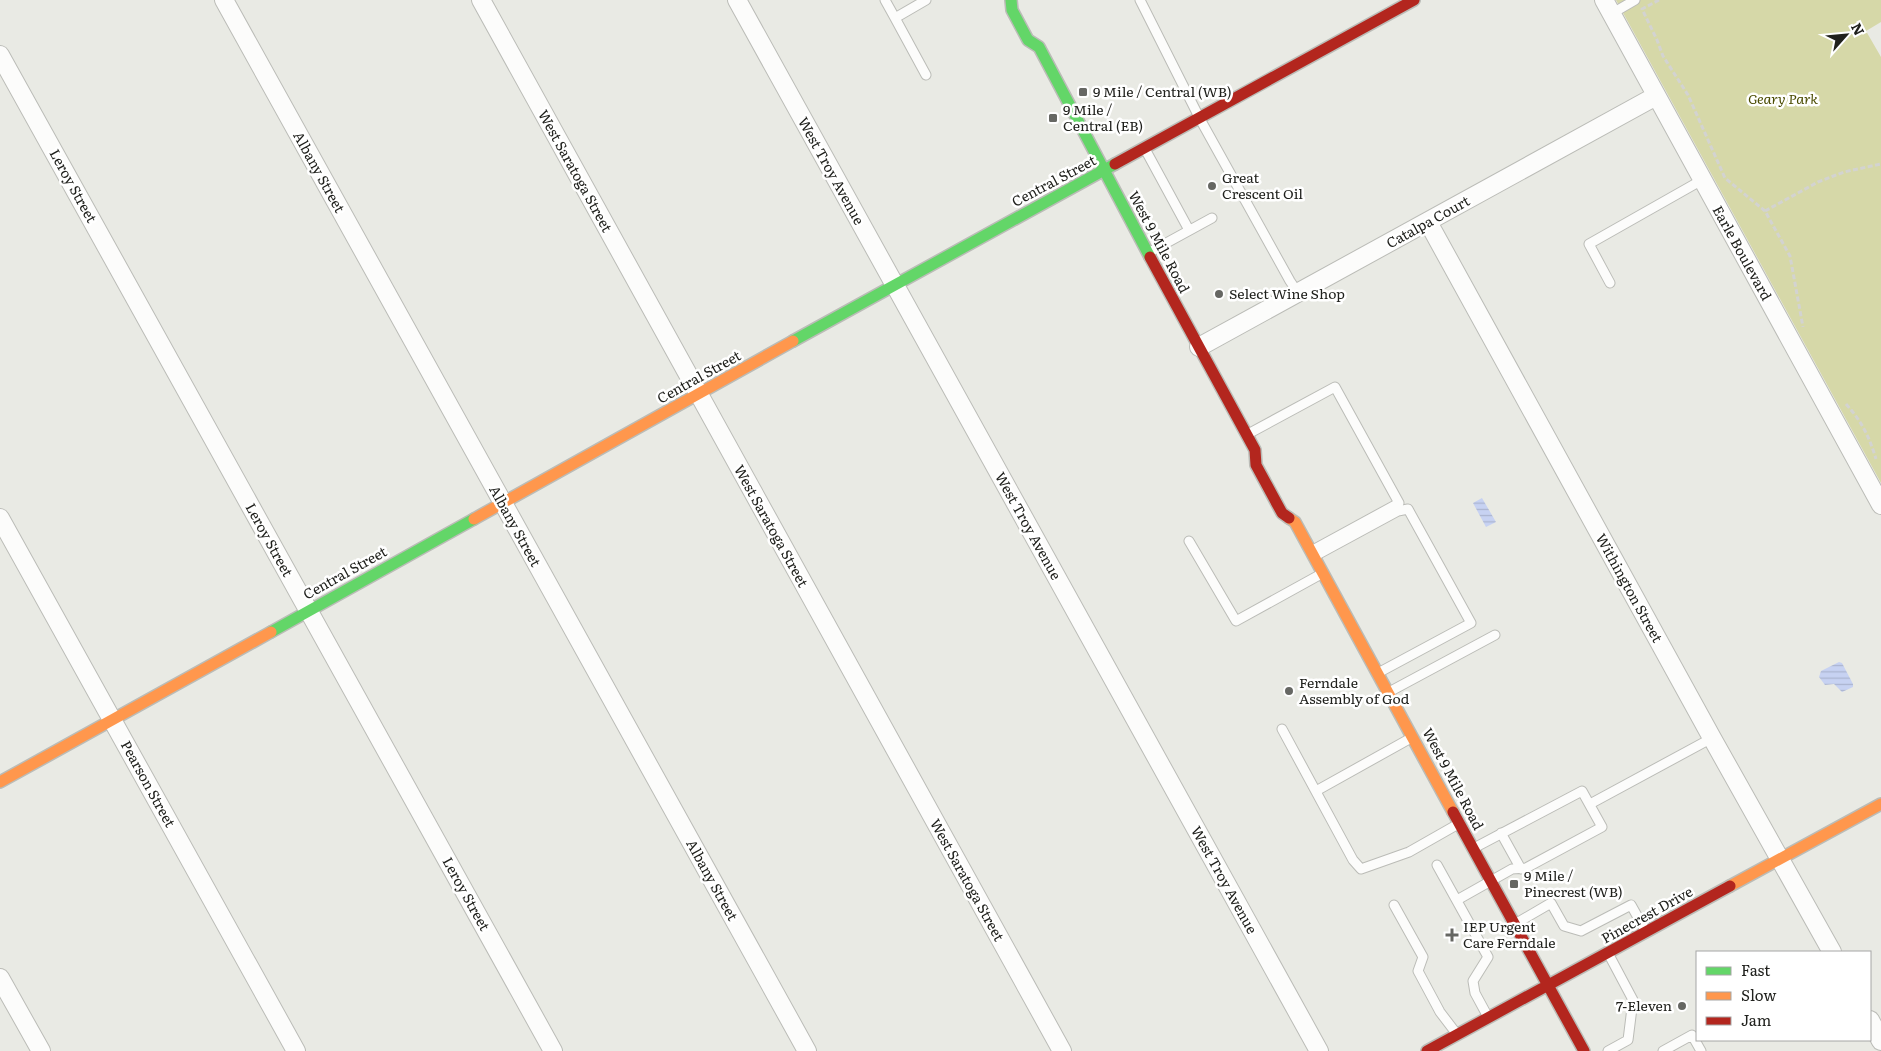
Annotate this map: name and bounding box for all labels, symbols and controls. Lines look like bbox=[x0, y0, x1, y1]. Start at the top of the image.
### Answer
north arrow bbox=[1821, 10, 1871, 60]
text: N bbox=[1847, 19, 1870, 39]
place label: 9 Mile / Central (WB) bbox=[1093, 81, 1232, 101]
marker: 9 Mile / Central (WB) bbox=[1077, 86, 1089, 98]
park label: Geary Park bbox=[1748, 88, 1818, 108]
place label: 9 Mile / Central (EB) bbox=[1063, 99, 1143, 135]
street label: West Saratoga Street bbox=[534, 106, 618, 236]
marker: 9 Mile / Central (EB) bbox=[1047, 112, 1059, 124]
street label: West Troy Avenue bbox=[794, 113, 870, 228]
street label: Albany Street bbox=[289, 127, 351, 216]
street label: Leroy Street bbox=[45, 145, 103, 226]
street label: Central Street bbox=[1008, 149, 1100, 211]
place label: Great Crescent Oil bbox=[1222, 167, 1303, 203]
marker: Great Crescent Oil bbox=[1206, 180, 1218, 192]
street label: West 9 Mile Road bbox=[1125, 187, 1195, 296]
street label: Catalpa Court bbox=[1382, 190, 1473, 252]
street label: Earle Boulevard bbox=[1709, 201, 1777, 304]
place label: Select Wine Shop bbox=[1229, 283, 1345, 303]
marker: Select Wine Shop bbox=[1213, 288, 1225, 300]
street label: Central Street bbox=[653, 345, 744, 407]
street label: West Saratoga Street bbox=[730, 461, 814, 591]
street label: West Troy Avenue bbox=[991, 468, 1067, 583]
street label: Albany Street bbox=[485, 481, 547, 570]
street label: Leroy Street bbox=[241, 499, 299, 580]
street label: Withington Street bbox=[1592, 529, 1668, 646]
street label: Central Street bbox=[299, 541, 390, 603]
place label: Ferndale Assembly of God bbox=[1299, 672, 1410, 708]
marker: Ferndale Assembly of God bbox=[1283, 685, 1295, 697]
street label: West 9 Mile Road bbox=[1419, 724, 1489, 833]
street label: Pearson Street bbox=[117, 737, 181, 831]
street label: West Saratoga Street bbox=[926, 815, 1010, 945]
street label: West Troy Avenue bbox=[1187, 822, 1263, 937]
street label: Albany Street bbox=[682, 835, 744, 924]
street label: Leroy Street bbox=[438, 853, 496, 934]
place label: 9 Mile / Pinecrest (WB) bbox=[1524, 865, 1623, 901]
marker: 9 Mile / Pinecrest (WB) bbox=[1508, 878, 1520, 890]
street label: Pinecrest Drive bbox=[1597, 881, 1696, 947]
place label: IEP Urgent Care Ferndale bbox=[1463, 916, 1556, 952]
marker: IEP Urgent Care Ferndale bbox=[1445, 928, 1459, 942]
legend bbox=[1696, 951, 1871, 1041]
text: Fast bbox=[1741, 958, 1770, 981]
text: Slow bbox=[1741, 983, 1776, 1006]
place label: 7-Eleven bbox=[1616, 995, 1672, 1015]
marker: 7-Eleven bbox=[1676, 1000, 1688, 1012]
text: Jam bbox=[1741, 1008, 1772, 1031]

